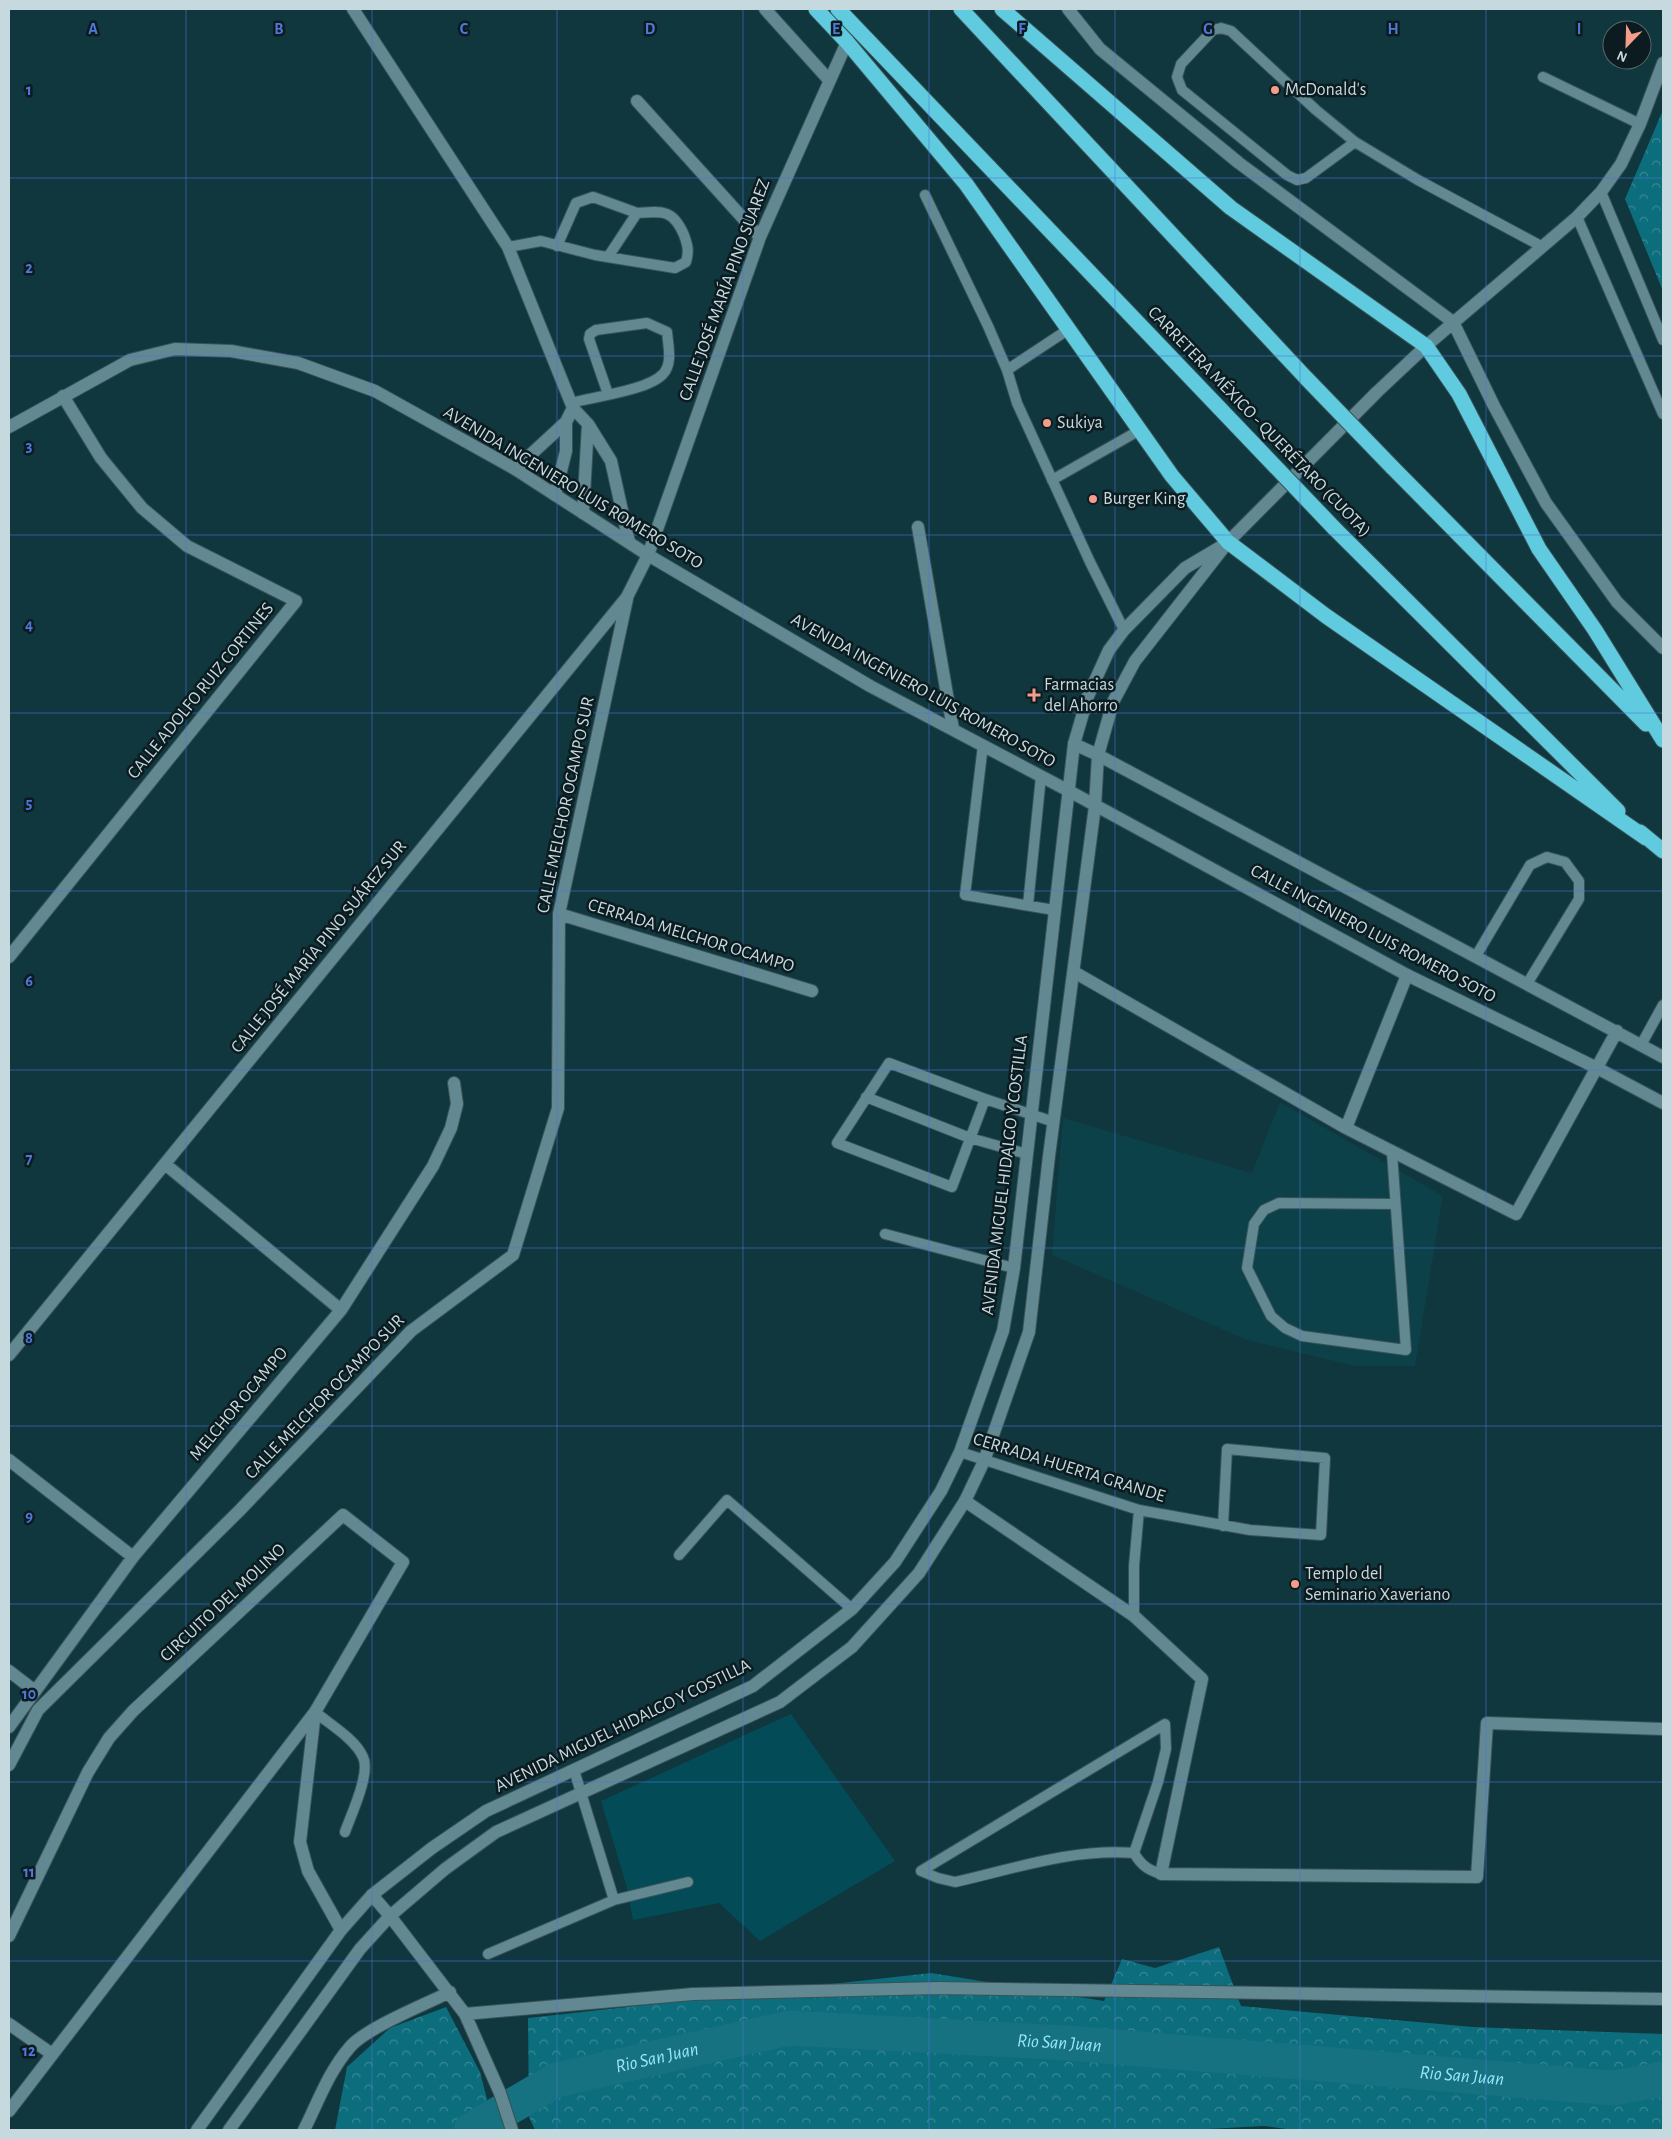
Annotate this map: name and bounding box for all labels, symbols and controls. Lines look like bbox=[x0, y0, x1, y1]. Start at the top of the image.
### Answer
north arrow bbox=[1602, 20, 1652, 70]
text: A bbox=[88, 21, 98, 37]
text: B bbox=[274, 21, 284, 37]
text: C bbox=[460, 21, 469, 37]
text: D bbox=[645, 21, 656, 37]
text: E bbox=[832, 21, 840, 37]
text: F bbox=[1018, 21, 1026, 37]
text: G bbox=[1203, 21, 1213, 37]
text: H bbox=[1387, 21, 1399, 37]
text: I bbox=[1577, 21, 1581, 37]
text: N bbox=[1615, 48, 1630, 64]
place label: McDonald's bbox=[1285, 81, 1367, 99]
text: 1 bbox=[26, 82, 32, 98]
marker: McDonald's bbox=[1269, 84, 1281, 96]
street label: CALLE JOSÉ MARÍA PINO SUAREZ bbox=[674, 176, 774, 403]
text: 2 bbox=[25, 260, 33, 276]
street label: CARRETERA MÉXICO - QUERÉTARO (CUOTA) bbox=[1144, 301, 1376, 541]
street label: AVENIDA INGENIERO LUIS ROMERO SOTO bbox=[440, 403, 706, 573]
place label: Sukiya bbox=[1057, 414, 1103, 432]
marker: Sukiya bbox=[1041, 417, 1053, 429]
text: 3 bbox=[26, 438, 33, 454]
place label: Burger King bbox=[1103, 490, 1186, 508]
marker: Burger King bbox=[1087, 493, 1099, 505]
street label: CALLE ADOLFO RUIZ CORTINES bbox=[124, 599, 278, 783]
street label: AVENIDA INGENIERO LUIS ROMERO SOTO bbox=[788, 611, 1058, 771]
text: 4 bbox=[25, 617, 33, 633]
place label: Farmacias del Ahorro bbox=[1044, 676, 1118, 715]
marker: Farmacias del Ahorro bbox=[1028, 689, 1040, 701]
street label: CALLE MELCHOR OCAMPO SUR bbox=[534, 695, 598, 915]
text: 5 bbox=[26, 795, 33, 811]
street label: CALLE JOSÉ MARÍA PINO SUÁREZ SUR bbox=[226, 836, 410, 1057]
street label: CALLE INGENIERO LUIS ROMERO SOTO bbox=[1247, 862, 1499, 1006]
street label: CERRADA MELCHOR OCAMPO bbox=[586, 896, 796, 976]
text: 6 bbox=[25, 973, 33, 989]
street label: AVENIDA MIGUEL HIDALGO Y COSTILLA bbox=[979, 1033, 1031, 1316]
text: 7 bbox=[26, 1151, 33, 1167]
street label: CALLE MELCHOR OCAMPO SUR bbox=[242, 1311, 408, 1483]
text: 8 bbox=[25, 1330, 33, 1346]
street label: MELCHOR OCAMPO bbox=[187, 1344, 291, 1464]
street label: CERRADA HUERTA GRANDE bbox=[971, 1430, 1167, 1506]
text: 9 bbox=[25, 1508, 33, 1524]
street label: CIRCUITO DEL MOLINO bbox=[157, 1541, 289, 1665]
place label: Templo del Seminario Xaveriano bbox=[1305, 1565, 1450, 1604]
marker: Templo del Seminario Xaveriano bbox=[1289, 1578, 1301, 1590]
street label: AVENIDA MIGUEL HIDALGO Y COSTILLA bbox=[492, 1656, 754, 1796]
text: 10 bbox=[22, 1686, 36, 1702]
text: 11 bbox=[23, 1864, 35, 1880]
water label: Rio San Juan bbox=[1016, 2031, 1102, 2055]
water label: Rio San Juan bbox=[614, 2039, 700, 2076]
text: 12 bbox=[22, 2043, 36, 2059]
water label: Rio San Juan bbox=[1419, 2063, 1505, 2088]

